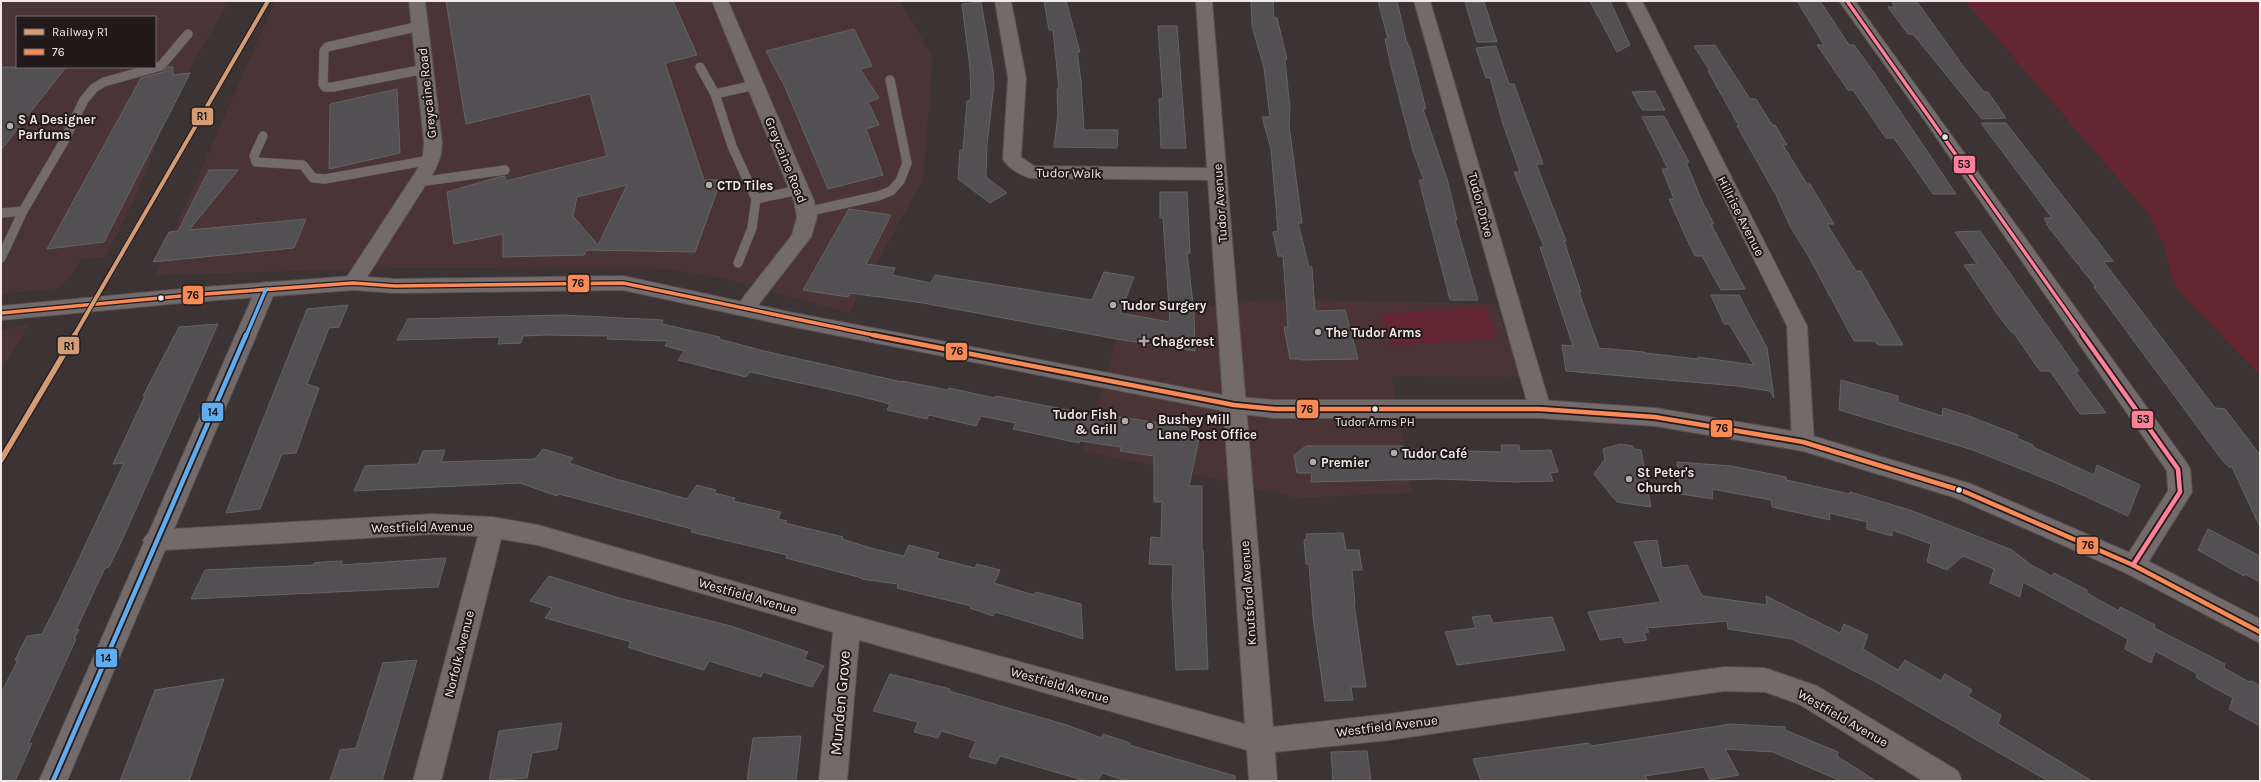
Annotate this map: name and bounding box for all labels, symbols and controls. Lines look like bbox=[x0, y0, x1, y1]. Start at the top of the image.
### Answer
legend bbox=[16, 16, 156, 68]
text: Railway R1 bbox=[52, 25, 108, 39]
text: 76 bbox=[52, 45, 65, 59]
street label: Greycaine Road bbox=[415, 47, 439, 139]
line badge: R1 bbox=[191, 107, 214, 126]
text: R1 bbox=[196, 110, 208, 123]
place label: S A Designer Parfums bbox=[18, 112, 96, 142]
street label: Greycaine Road bbox=[762, 115, 810, 205]
marker: S A Designer Parfums bbox=[5, 121, 15, 131]
unlabelled marker bbox=[1940, 132, 1950, 142]
line badge: 53 bbox=[1953, 155, 1976, 174]
text: 53 bbox=[1957, 158, 1971, 171]
street label: Tudor Avenue bbox=[1210, 163, 1230, 243]
street label: Tudor Walk bbox=[1036, 165, 1102, 181]
street label: Tudor Drive bbox=[1465, 171, 1497, 239]
street label: Hillrise Avenue bbox=[1714, 173, 1768, 259]
place label: CTD Tiles bbox=[717, 178, 773, 193]
marker: CTD Tiles bbox=[704, 180, 714, 190]
line badge: 76 bbox=[567, 274, 590, 293]
text: 76 bbox=[572, 277, 584, 290]
line badge: 76 bbox=[182, 285, 204, 305]
text: 76 bbox=[187, 289, 199, 302]
unlabelled marker bbox=[156, 293, 166, 303]
place label: Tudor Surgery bbox=[1121, 298, 1207, 313]
marker: Tudor Surgery bbox=[1108, 300, 1118, 310]
place label: The Tudor Arms bbox=[1326, 325, 1421, 340]
marker: The Tudor Arms bbox=[1313, 327, 1323, 337]
place label: Chagcrest bbox=[1152, 334, 1214, 349]
line badge: R1 bbox=[57, 336, 80, 355]
marker: Chagcrest bbox=[1139, 336, 1149, 346]
text: R1 bbox=[63, 340, 75, 353]
line badge: 76 bbox=[945, 342, 968, 361]
text: 76 bbox=[951, 345, 963, 358]
line badge: 76 bbox=[1296, 399, 1319, 419]
line badge: 14 bbox=[201, 402, 224, 422]
text: 76 bbox=[1301, 403, 1313, 416]
marker: Tudor Arms PH bbox=[1370, 404, 1380, 414]
text: 14 bbox=[208, 406, 219, 419]
place label: Tudor Fish & Grill bbox=[1053, 407, 1117, 437]
line badge: 53 bbox=[2131, 410, 2154, 429]
place label: Bushey Mill Lane Post Office bbox=[1158, 412, 1257, 442]
text: 53 bbox=[2136, 413, 2150, 426]
place label: Tudor Arms PH bbox=[1335, 415, 1415, 429]
marker: Tudor Fish & Grill bbox=[1120, 416, 1130, 426]
line badge: 76 bbox=[1710, 419, 1733, 438]
marker: Bushey Mill Lane Post Office bbox=[1145, 421, 1155, 431]
text: 76 bbox=[1716, 422, 1728, 435]
place label: Tudor Café bbox=[1402, 446, 1467, 461]
marker: Tudor Café bbox=[1389, 448, 1399, 458]
place label: Premier bbox=[1321, 455, 1370, 470]
marker: Premier bbox=[1308, 457, 1318, 467]
place label: St Peter's Church bbox=[1637, 465, 1695, 495]
marker: St Peter's Church bbox=[1624, 474, 1634, 484]
unlabelled marker bbox=[1954, 485, 1964, 495]
street label: Westfield Avenue bbox=[371, 519, 473, 535]
line badge: 76 bbox=[2076, 536, 2099, 555]
text: 76 bbox=[2082, 539, 2094, 552]
street label: Knutsford Avenue bbox=[1237, 540, 1259, 646]
street label: Westfield Avenue bbox=[697, 575, 799, 617]
street label: Norfolk Avenue bbox=[441, 609, 477, 699]
line badge: 14 bbox=[95, 648, 118, 668]
street label: Munden Grove bbox=[826, 650, 854, 756]
text: 14 bbox=[101, 652, 112, 665]
street label: Westfield Avenue bbox=[1009, 664, 1111, 706]
street label: Westfield Avenue bbox=[1795, 686, 1891, 750]
street label: Westfield Avenue bbox=[1336, 712, 1439, 740]

